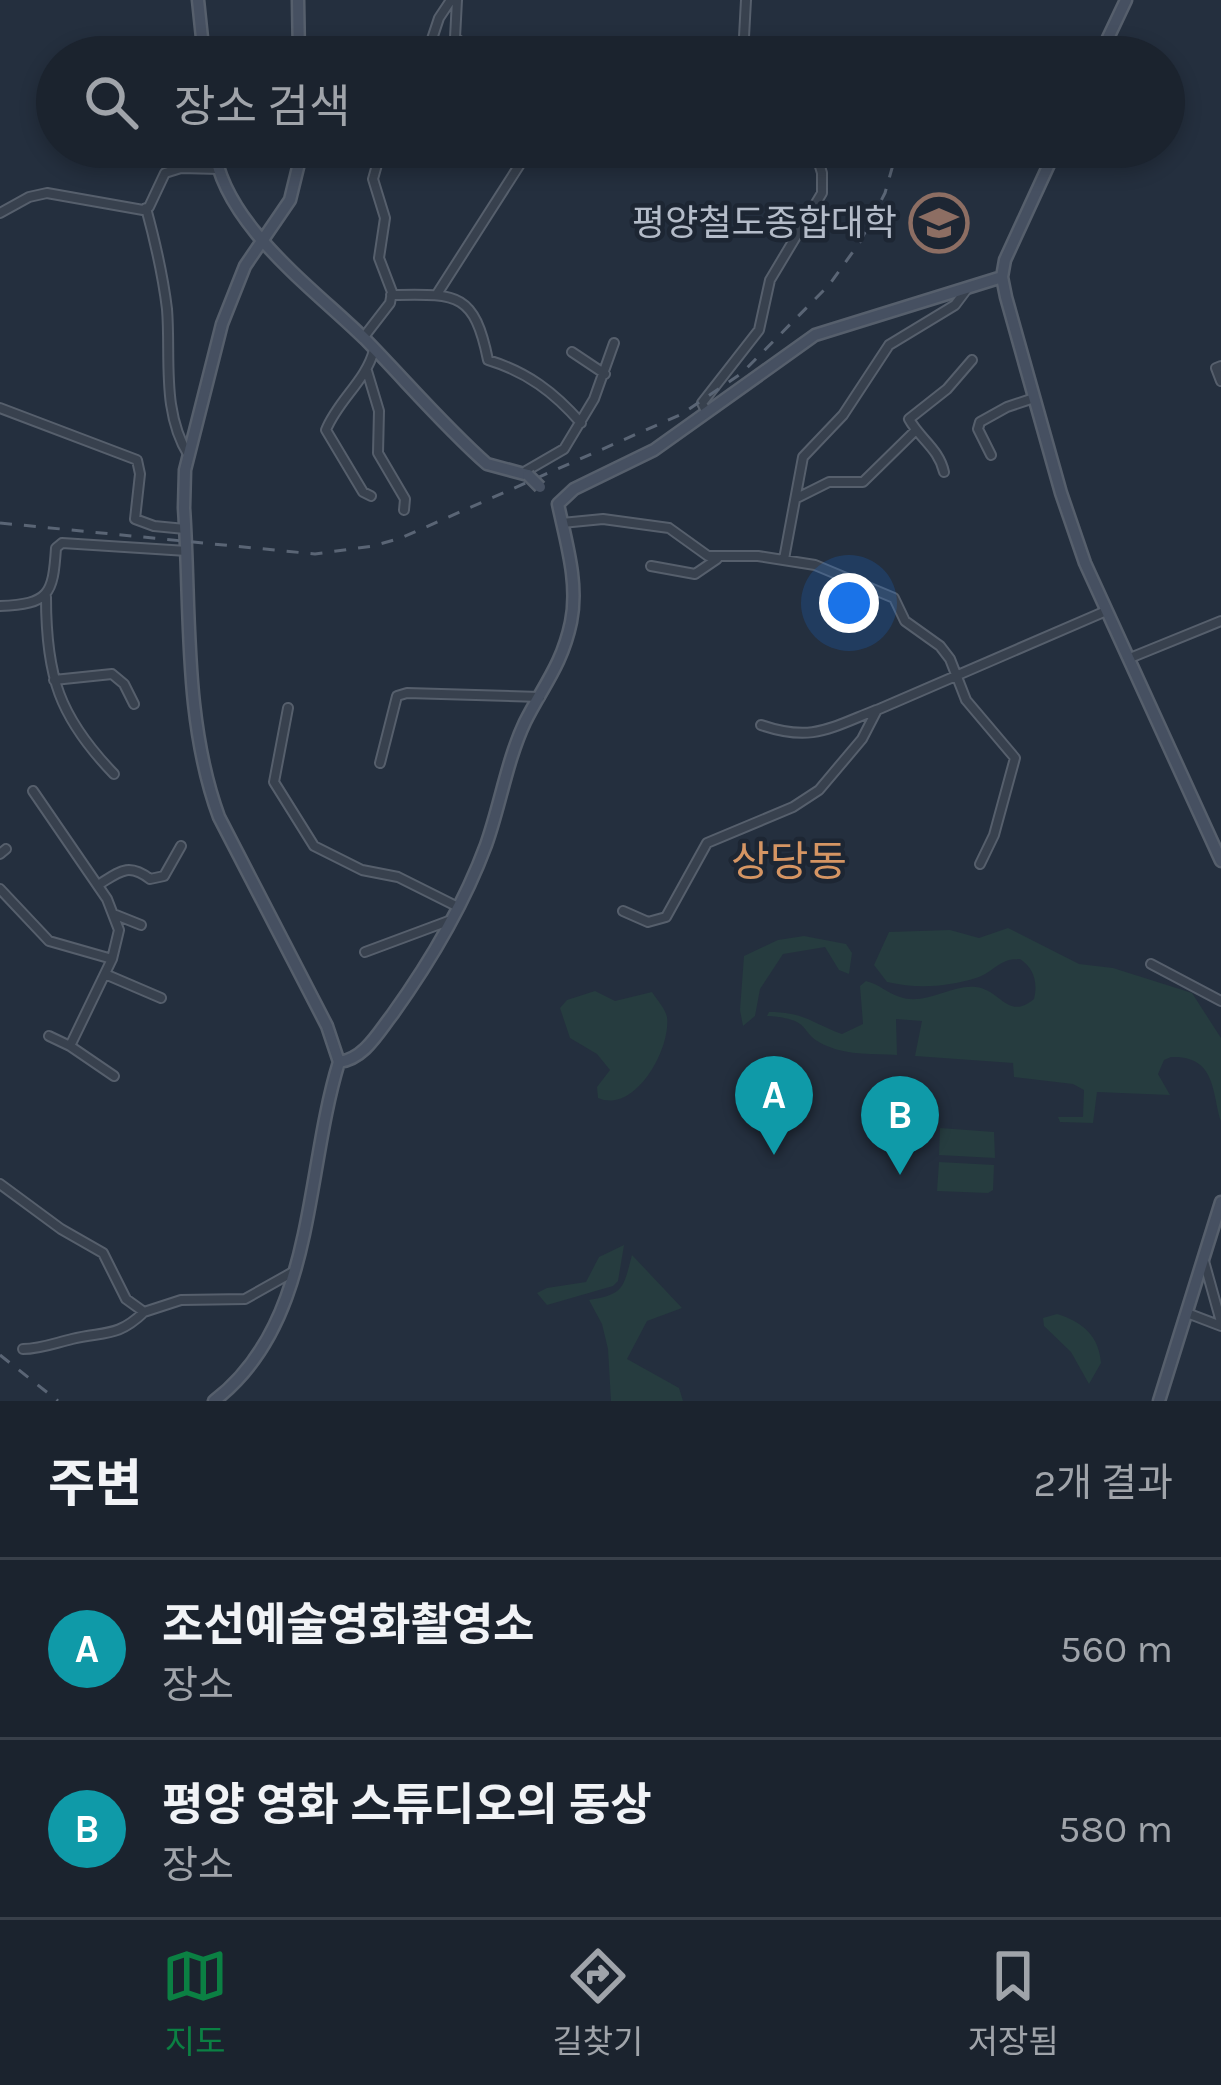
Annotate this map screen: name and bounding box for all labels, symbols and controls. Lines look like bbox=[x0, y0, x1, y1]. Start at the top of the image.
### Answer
search box bbox=[36, 36, 1185, 168]
icon: search bbox=[78, 69, 144, 135]
text: 장소 검색 bbox=[174, 81, 350, 133]
school or university icon: 평양철도종합대학 bbox=[908, 192, 970, 254]
place label: 평양철도종합대학 bbox=[632, 202, 897, 244]
your location bbox=[819, 573, 879, 633]
district label: 상당동 bbox=[731, 837, 847, 887]
pin: A bbox=[735, 1056, 813, 1155]
pin: B bbox=[861, 1076, 939, 1175]
text: 주변 bbox=[48, 1454, 142, 1514]
text: 2개 결과 bbox=[1033, 1460, 1173, 1506]
text: 조선예술영화촬영소 bbox=[162, 1599, 535, 1651]
text: A bbox=[75, 1626, 99, 1672]
text: 560 m bbox=[1060, 1626, 1173, 1672]
text: 장소 bbox=[162, 1662, 234, 1708]
text: 평양 영화 스튜디오의 동상 bbox=[162, 1779, 652, 1831]
text: B bbox=[74, 1806, 100, 1852]
text: 580 m bbox=[1058, 1806, 1173, 1852]
text: 장소 bbox=[162, 1842, 234, 1888]
tab: 지도 bbox=[162, 1943, 228, 2063]
tab: 길찾기 bbox=[552, 1943, 643, 2063]
tab: 저장됨 bbox=[968, 1943, 1059, 2063]

